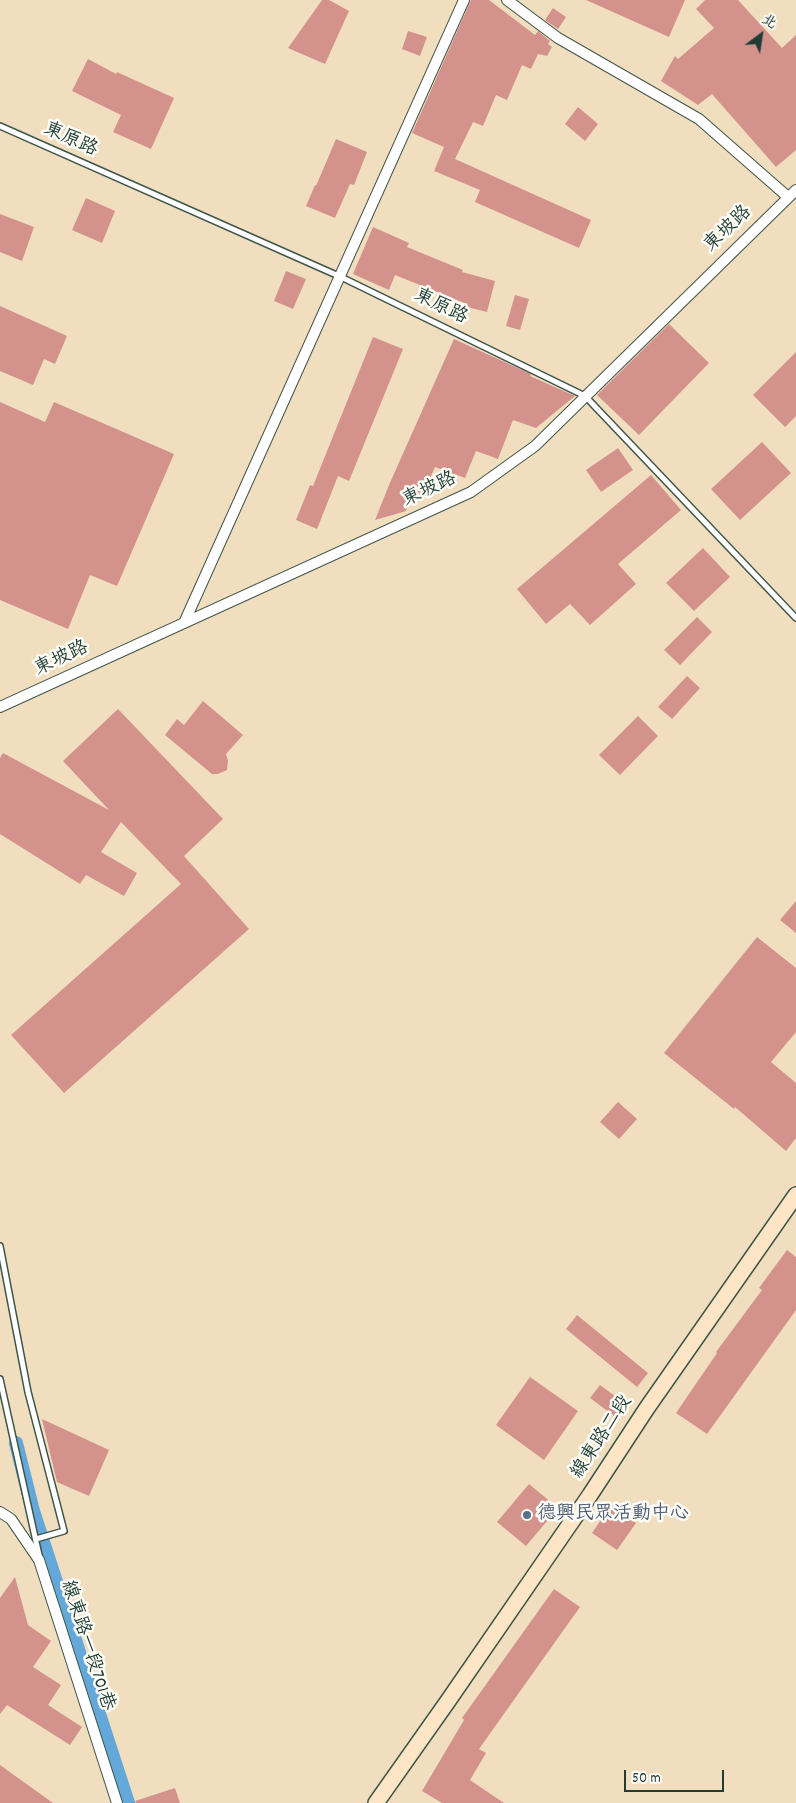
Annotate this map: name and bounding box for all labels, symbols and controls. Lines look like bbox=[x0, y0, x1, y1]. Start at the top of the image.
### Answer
north arrow bbox=[736, 10, 786, 60]
text: 北 bbox=[758, 10, 780, 34]
street label: 東原路 bbox=[39, 119, 101, 163]
street label: 東坡路 bbox=[701, 202, 757, 258]
street label: 東原路 bbox=[409, 285, 471, 331]
street label: 東坡路 bbox=[399, 469, 461, 513]
street label: 東坡路 bbox=[31, 638, 93, 682]
street label: 線東路二段 bbox=[568, 1392, 638, 1484]
place label: 德興民眾活動中心 bbox=[537, 1504, 689, 1526]
marker: 德興民眾活動中心 bbox=[521, 1509, 533, 1521]
street label: 線東路一段701巷 bbox=[54, 1578, 118, 1714]
scale bar bbox=[626, 1760, 726, 1792]
text: 50 m bbox=[632, 1768, 661, 1790]

